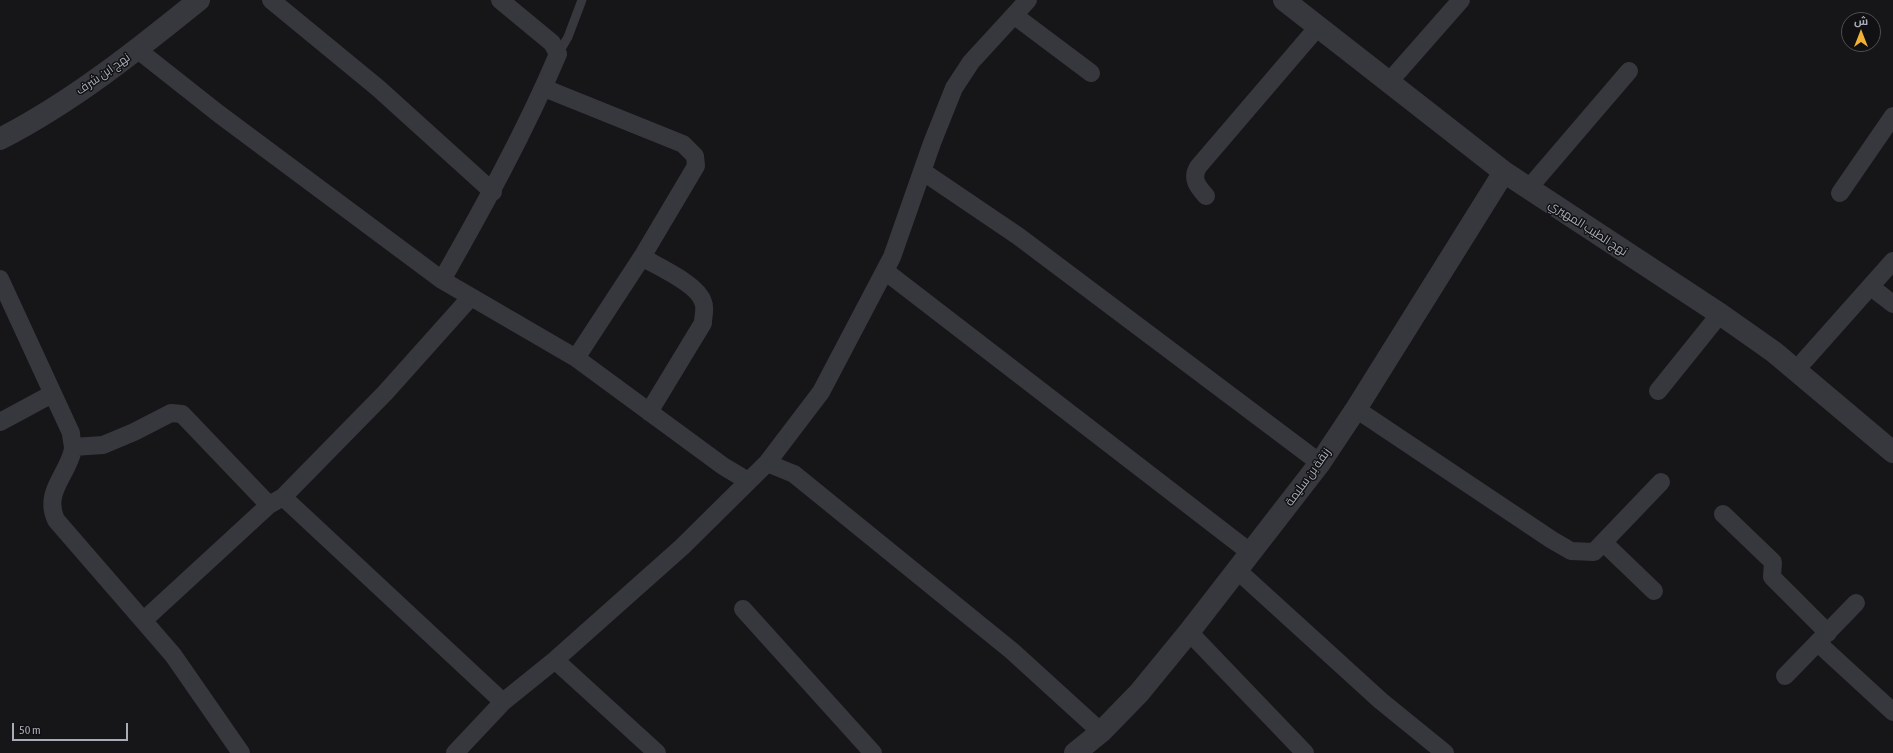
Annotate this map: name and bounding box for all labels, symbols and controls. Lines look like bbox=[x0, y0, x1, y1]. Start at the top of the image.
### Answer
north arrow bbox=[1841, 12, 1881, 52]
text: ش bbox=[1854, 15, 1868, 27]
street label: نهج ابن شرف bbox=[73, 50, 133, 98]
street label: نهج الطيب المهيري bbox=[1546, 197, 1630, 259]
street label: زنقة بن سليمة bbox=[1282, 445, 1334, 509]
scale bar bbox=[14, 715, 130, 741]
text: 50 m bbox=[19, 723, 41, 737]

